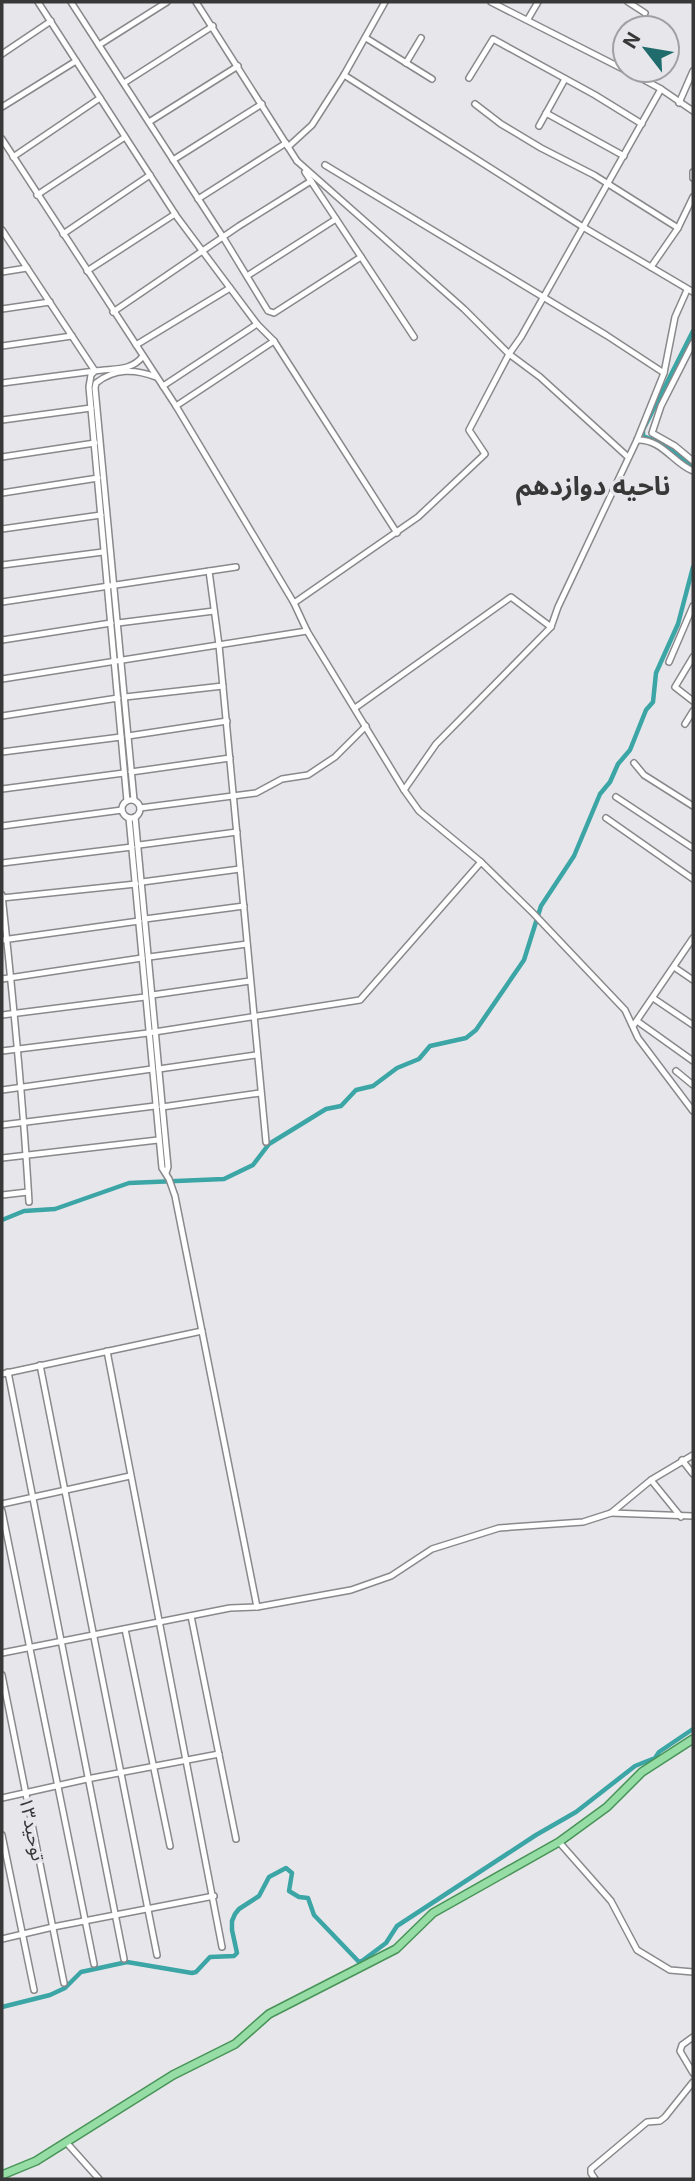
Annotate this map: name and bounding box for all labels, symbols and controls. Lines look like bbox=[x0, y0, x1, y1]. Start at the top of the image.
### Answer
north arrow bbox=[611, 14, 681, 84]
text: N bbox=[618, 28, 645, 53]
district label: ناحیه دوازدهم bbox=[516, 470, 670, 506]
street label: توحید۱۳ bbox=[14, 1795, 50, 1863]

